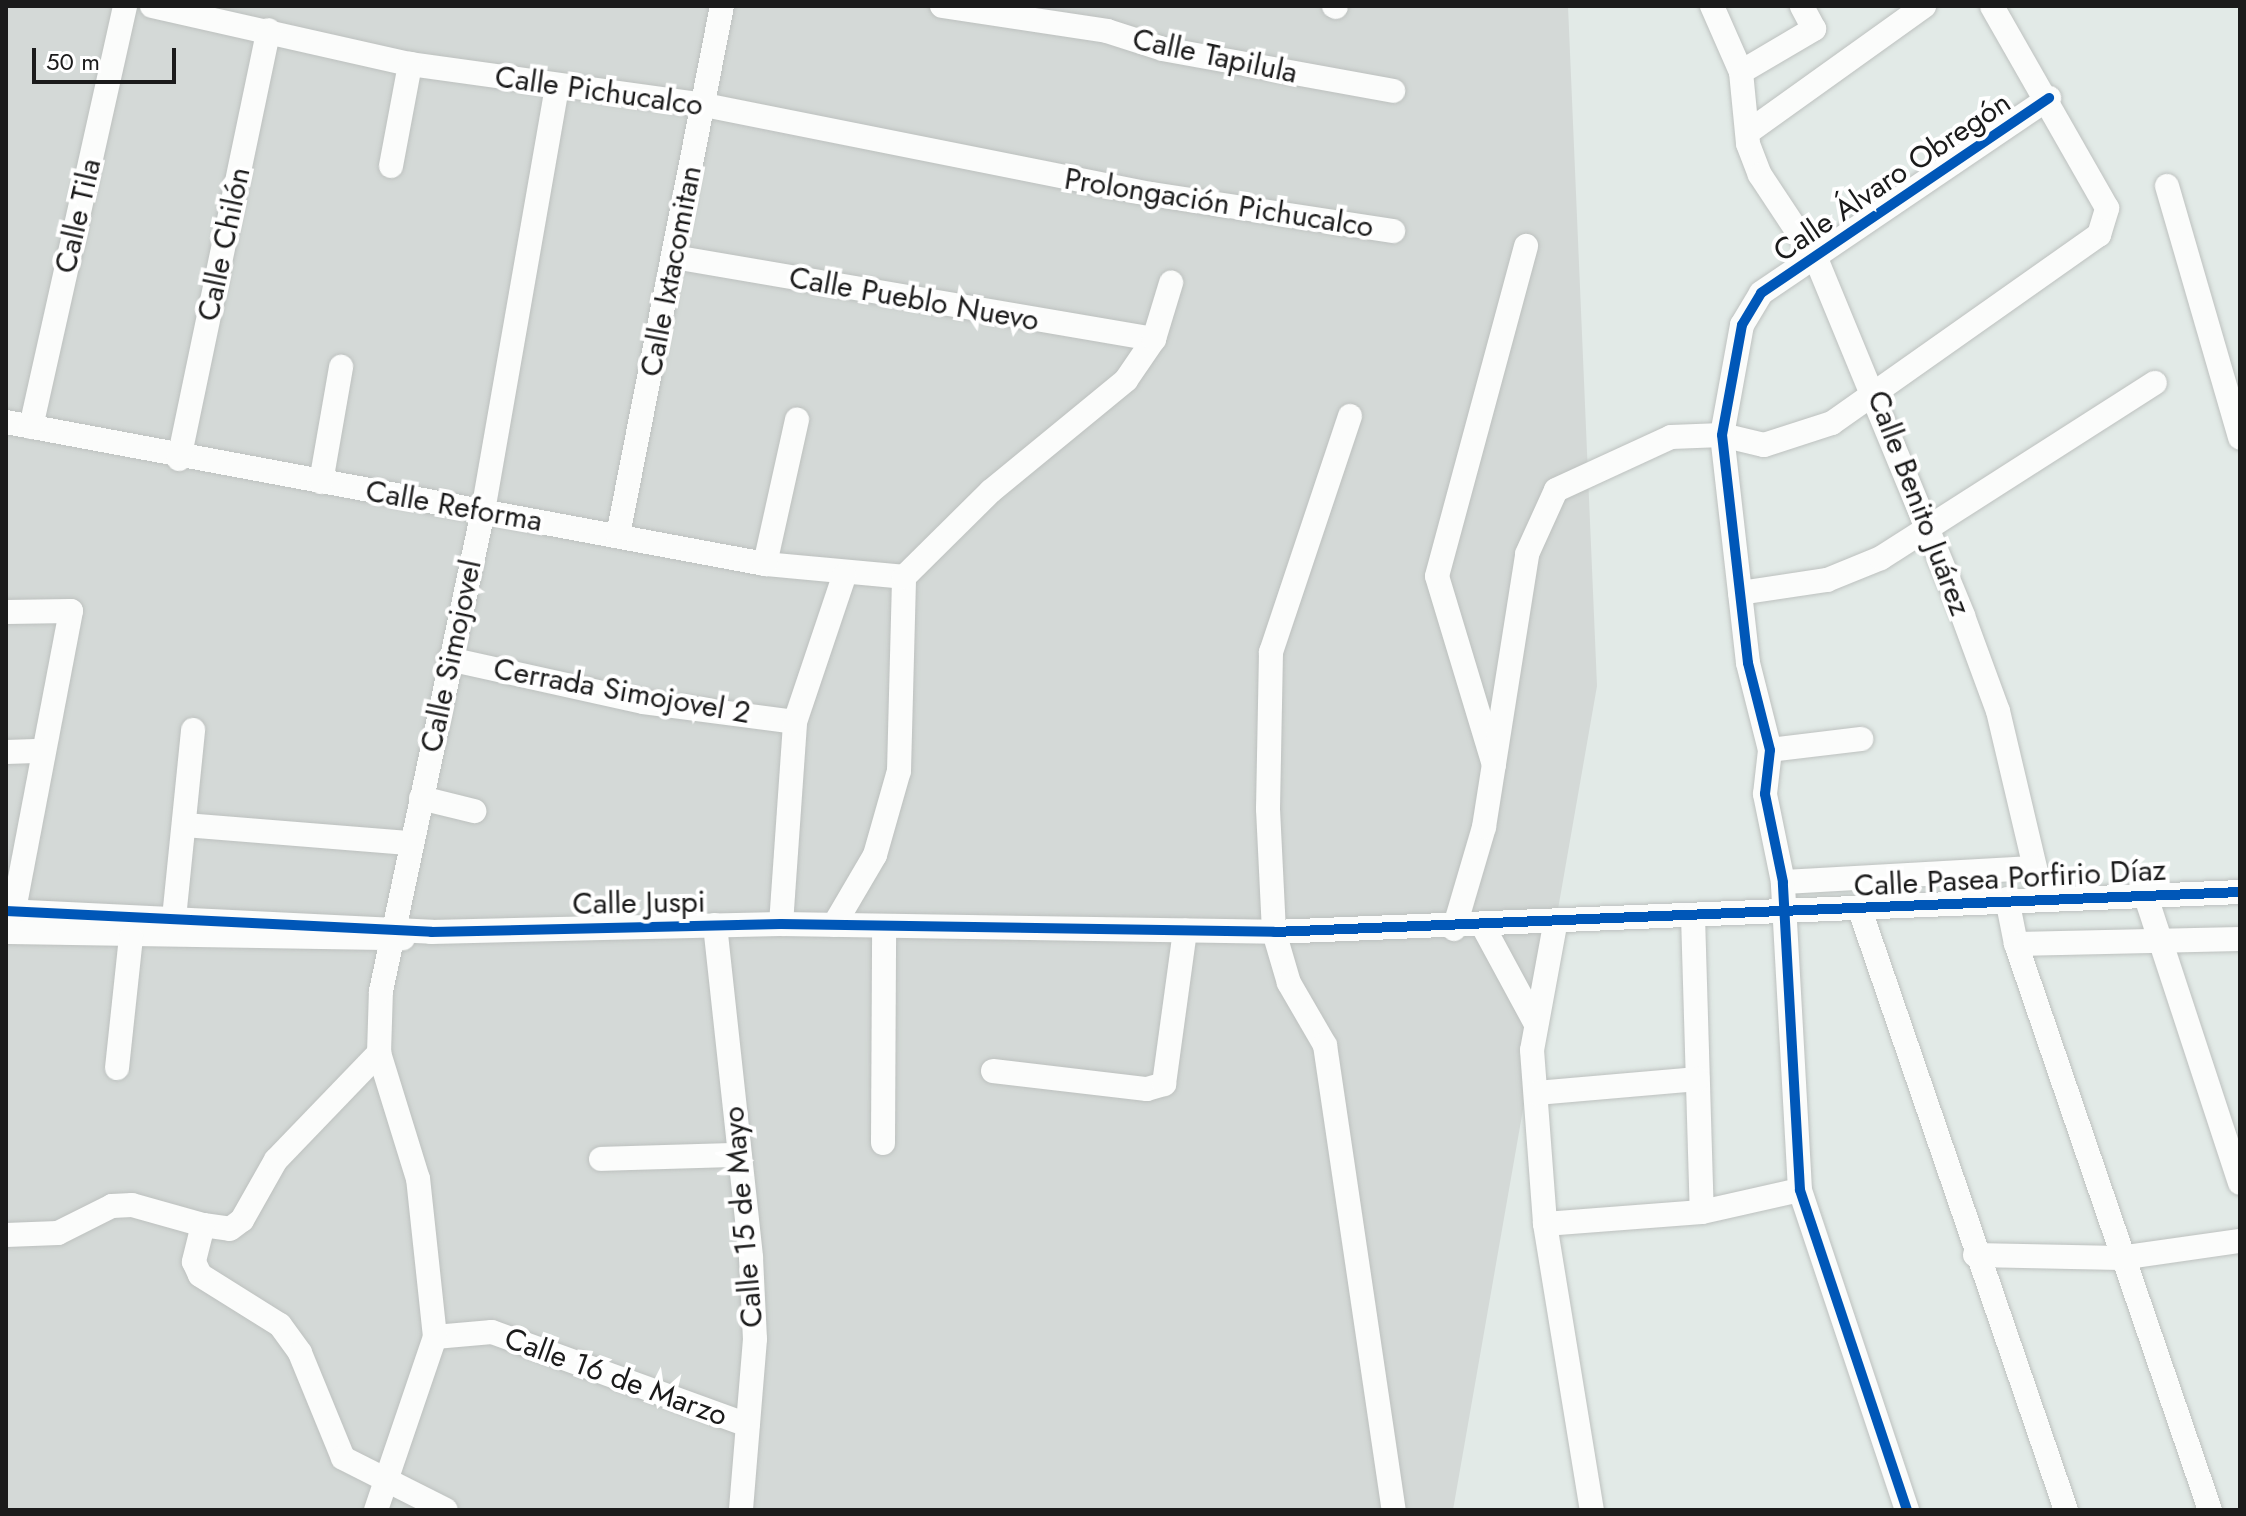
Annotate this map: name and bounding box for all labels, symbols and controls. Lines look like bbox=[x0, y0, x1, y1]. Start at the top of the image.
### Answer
street label: Calle Tapilula bbox=[1129, 21, 1301, 91]
scale bar bbox=[36, 32, 180, 82]
text: 50 m bbox=[46, 44, 100, 79]
street label: Calle Pichucalco bbox=[493, 59, 705, 123]
street label: Calle Álvaro Obregón bbox=[1767, 84, 2017, 270]
street label: Calle Tila bbox=[47, 155, 109, 277]
street label: Prolongación Pichucalco bbox=[1062, 161, 1376, 245]
street label: Calle Ixtacomitan bbox=[633, 162, 709, 380]
street label: Calle Chilón bbox=[190, 164, 258, 324]
street label: Calle Pueblo Nuevo bbox=[786, 259, 1042, 339]
street label: Calle Benito Juárez bbox=[1860, 386, 1978, 620]
street label: Calle Reforma bbox=[363, 473, 545, 539]
street label: Calle Simojovel bbox=[413, 557, 489, 755]
street label: Cerrada Simojovel 2 bbox=[491, 651, 753, 731]
street label: Calle Pasea Porfirio Díaz bbox=[1853, 852, 2167, 904]
street label: Calle Juspi bbox=[572, 884, 706, 922]
street label: Calle 15 de Mayo bbox=[715, 1105, 771, 1329]
street label: Calle 16 de Marzo bbox=[500, 1320, 732, 1434]

